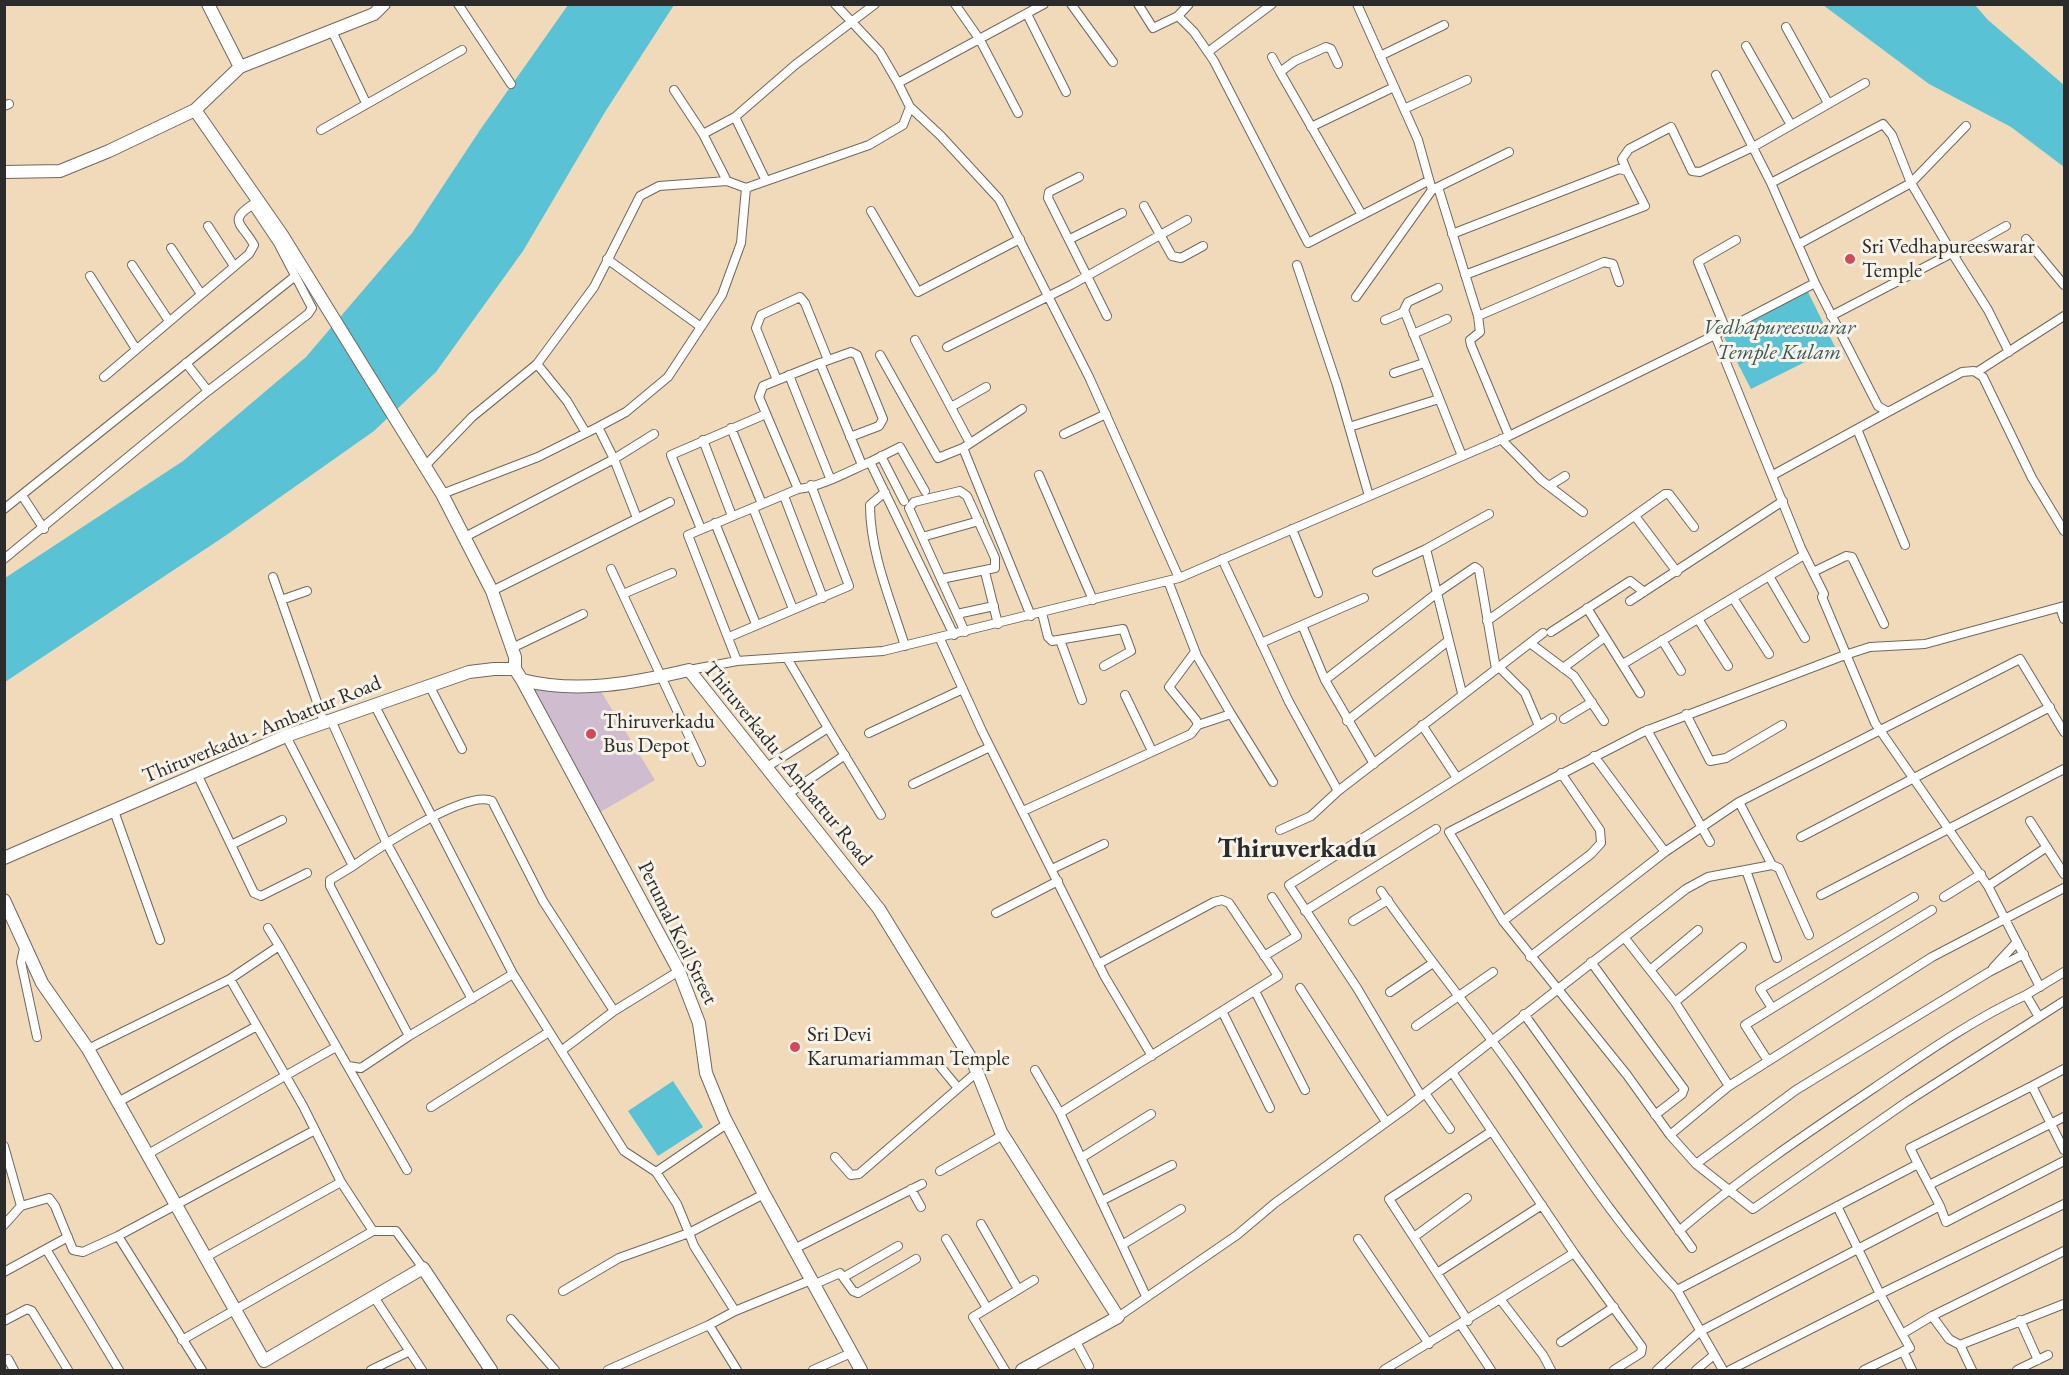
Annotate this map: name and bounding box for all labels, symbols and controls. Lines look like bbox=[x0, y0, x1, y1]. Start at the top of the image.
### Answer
place label: Sri Vedhapureeswarar Temple bbox=[1862, 234, 2035, 284]
marker: Sri Vedhapureeswarar Temple bbox=[1843, 252, 1857, 266]
water label: Vedhapureeswarar Temple Kulam bbox=[1703, 315, 1855, 366]
street label: Thiruverkadu - Ambattur Road bbox=[697, 657, 877, 871]
street label: Thiruverkadu - Ambattur Road bbox=[139, 671, 385, 789]
place label: Thiruverkadu Bus Depot bbox=[603, 709, 715, 759]
marker: Thiruverkadu Bus Depot bbox=[584, 727, 598, 741]
district label: Thiruverkadu bbox=[1217, 834, 1377, 866]
street label: Perumal Koil Street bbox=[631, 857, 723, 1009]
place label: Sri Devi Karumariamman Temple bbox=[807, 1022, 1010, 1072]
marker: Sri Devi Karumariamman Temple bbox=[788, 1040, 802, 1054]

